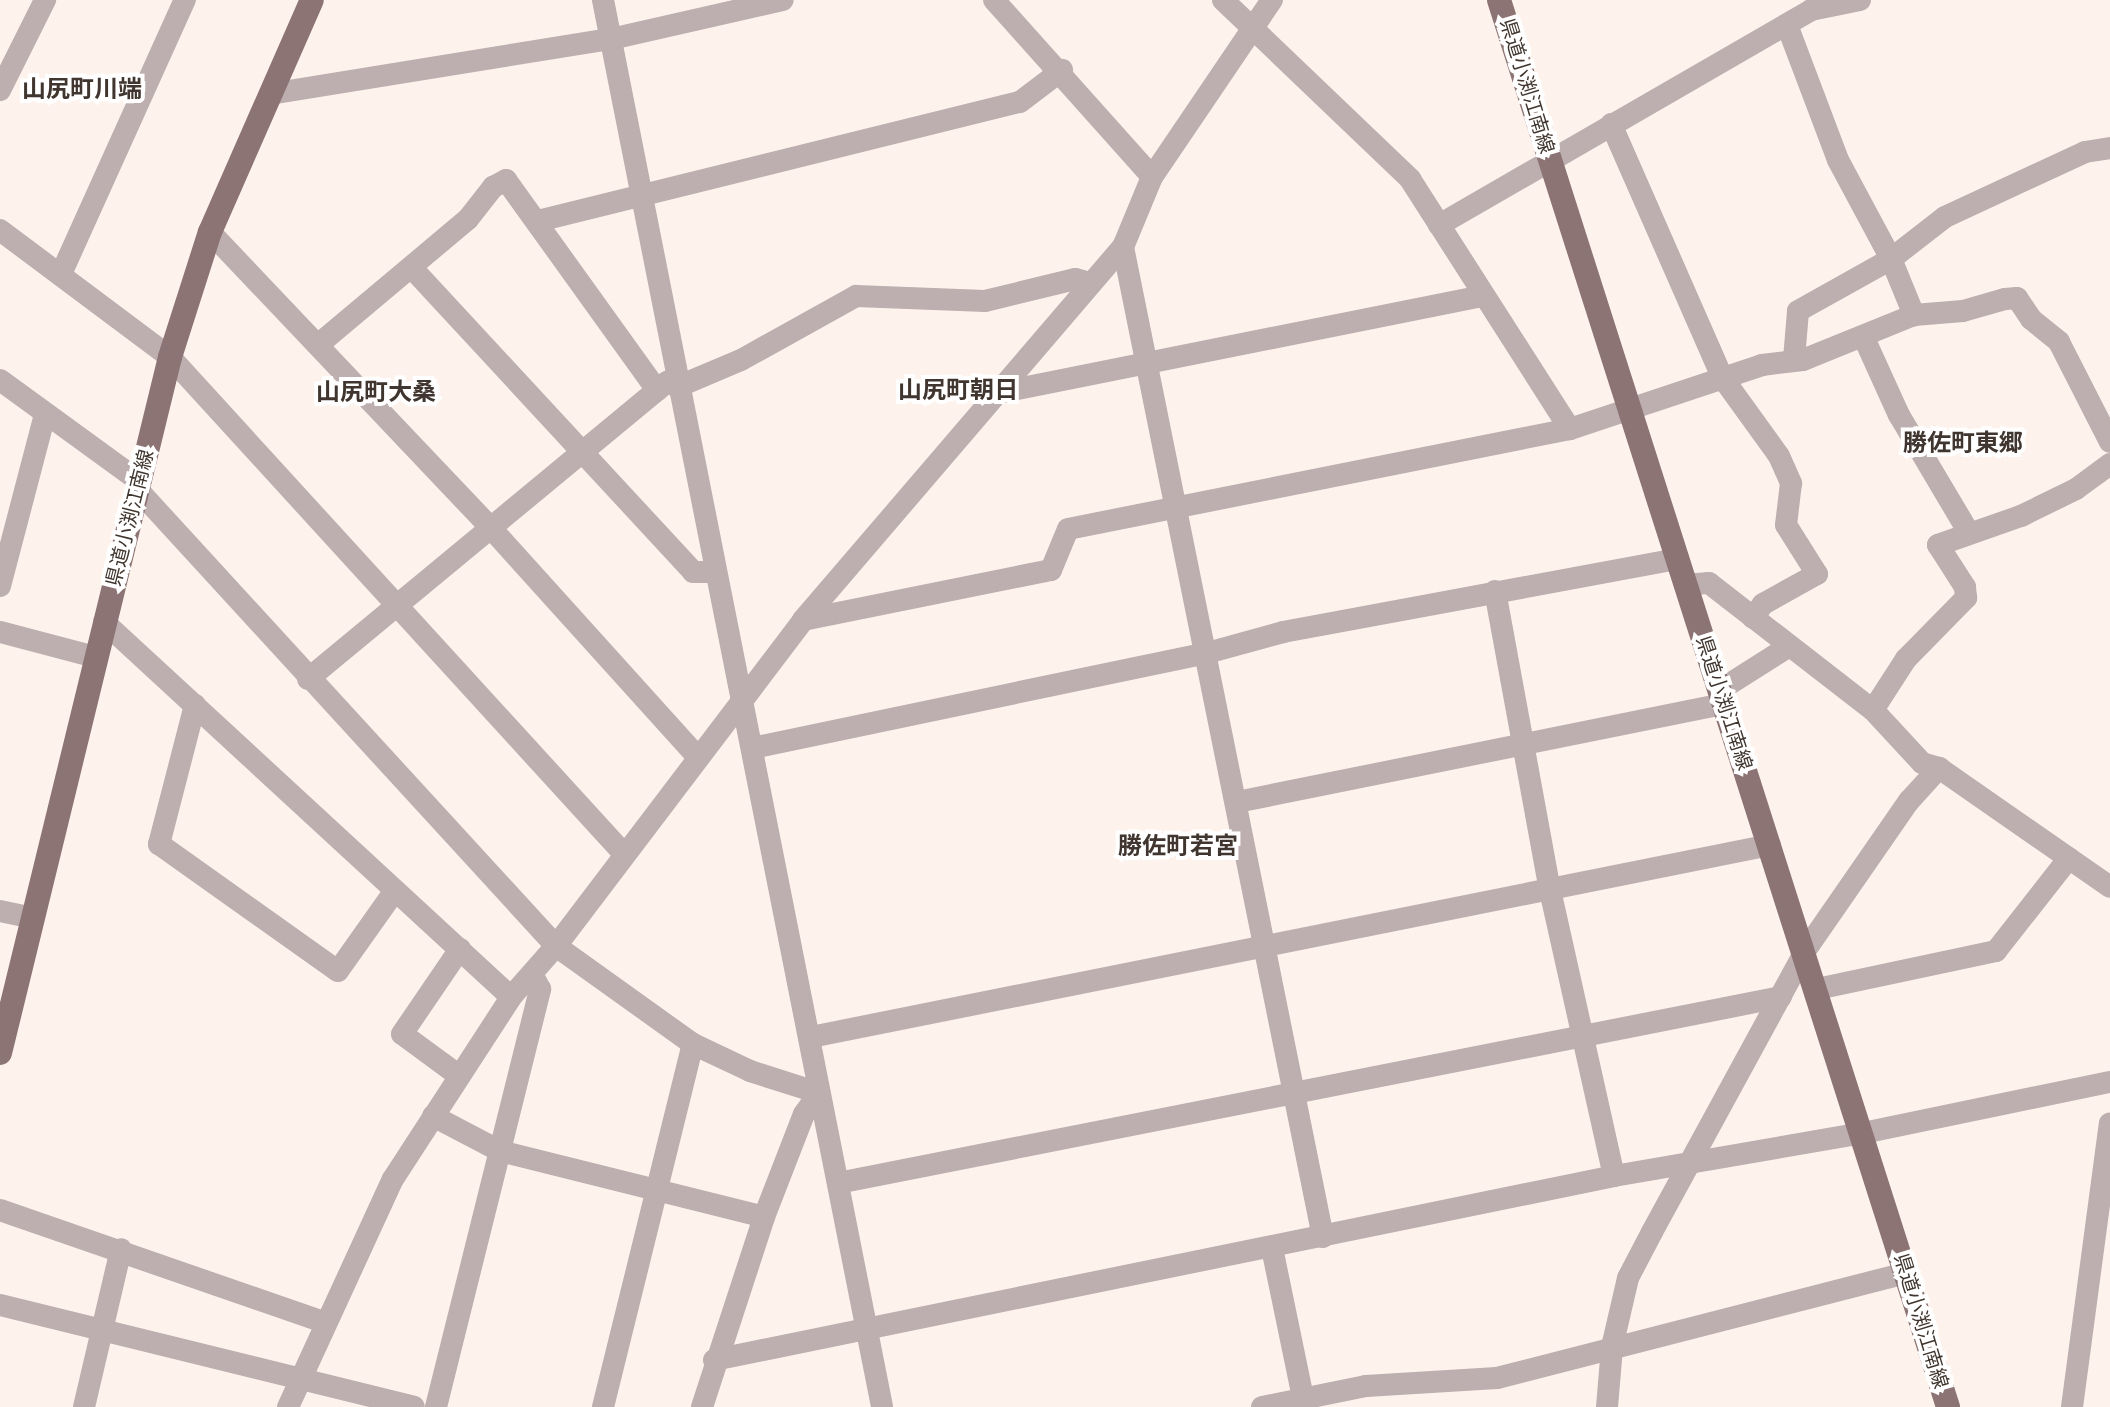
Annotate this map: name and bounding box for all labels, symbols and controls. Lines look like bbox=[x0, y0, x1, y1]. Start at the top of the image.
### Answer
street label: 県道小渕江南線 bbox=[1495, 16, 1559, 156]
district label: 山尻町川端 bbox=[22, 75, 142, 103]
district label: 山尻町朝日 bbox=[898, 376, 1018, 404]
district label: 山尻町大桑 bbox=[316, 378, 436, 406]
district label: 勝佐町東郷 bbox=[1903, 429, 2023, 457]
street label: 県道小渕江南線 bbox=[101, 447, 159, 589]
street label: 県道小渕江南線 bbox=[1691, 633, 1757, 773]
district label: 勝佐町若宮 bbox=[1118, 832, 1238, 860]
street label: 県道小渕江南線 bbox=[1889, 1251, 1953, 1391]

